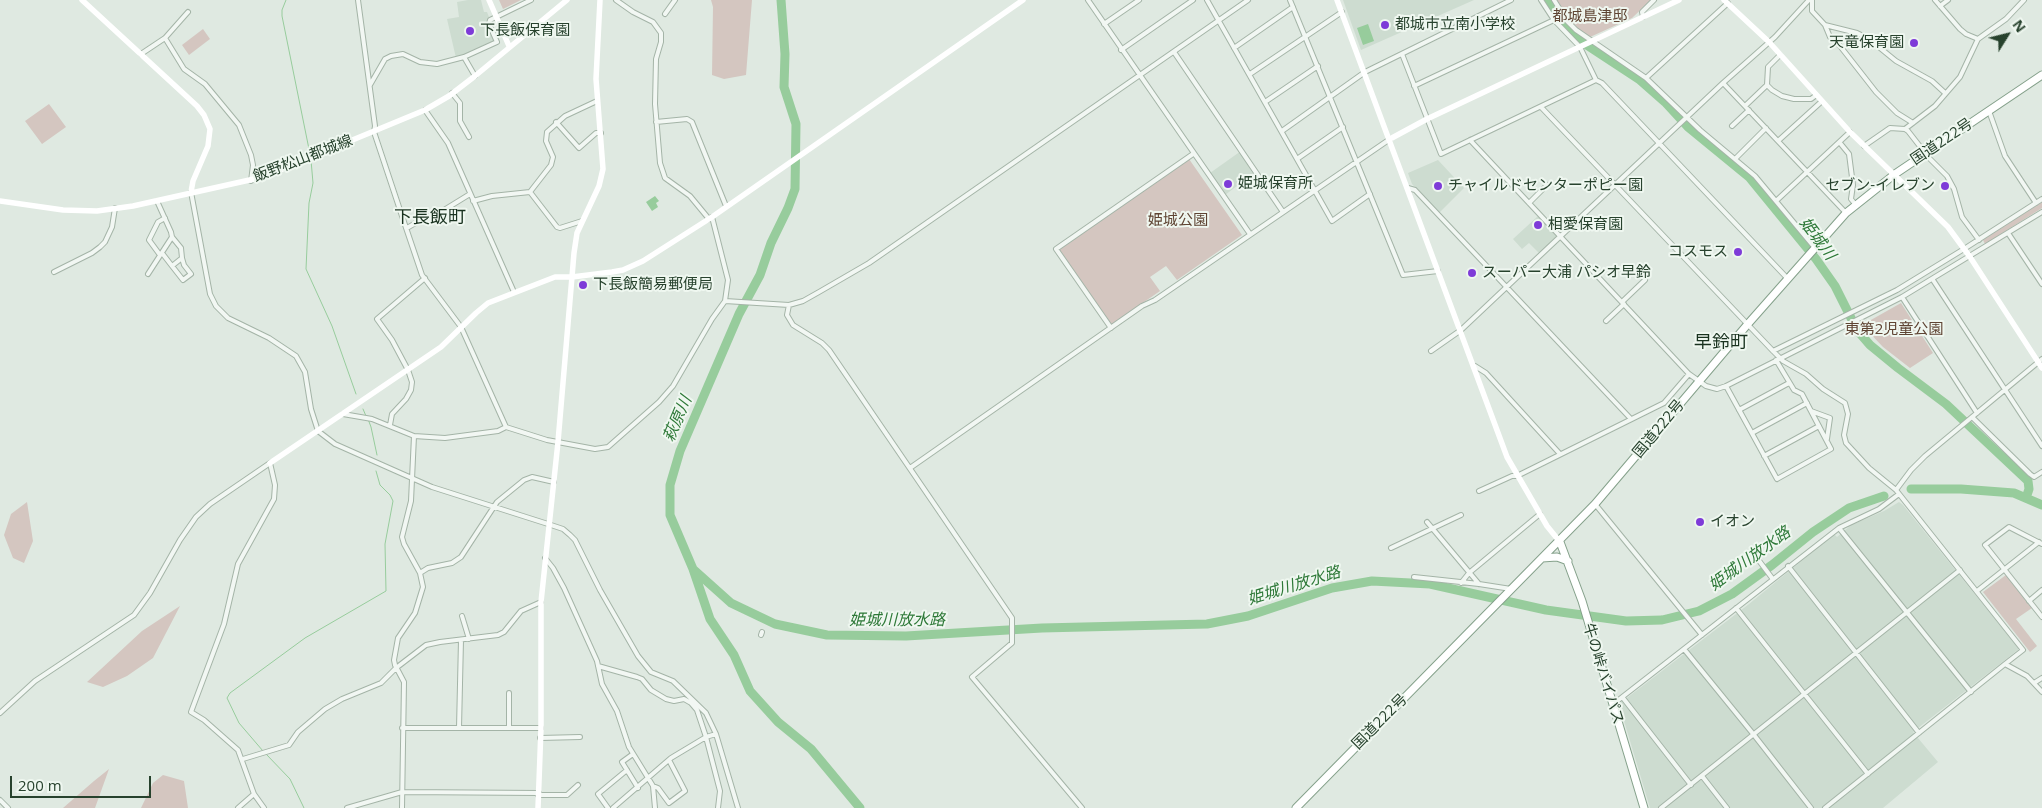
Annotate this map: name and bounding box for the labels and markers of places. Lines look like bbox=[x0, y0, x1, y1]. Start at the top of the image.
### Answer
place label: 都城市立南小学校 bbox=[1395, 16, 1515, 34]
marker: 都城市立南小学校 bbox=[1379, 19, 1391, 31]
place label: 下長飯保育園 bbox=[480, 22, 570, 40]
marker: 下長飯保育園 bbox=[464, 25, 476, 37]
place label: 天竜保育園 bbox=[1829, 34, 1904, 52]
marker: 天竜保育園 bbox=[1908, 37, 1920, 49]
place label: 姫城保育所 bbox=[1238, 175, 1313, 193]
place label: チャイルドセンターポピー園 bbox=[1448, 177, 1643, 195]
place label: セブン-イレブン bbox=[1825, 177, 1935, 195]
marker: 姫城保育所 bbox=[1222, 178, 1234, 190]
marker: チャイルドセンターポピー園 bbox=[1432, 180, 1444, 192]
marker: セブン-イレブン bbox=[1939, 180, 1951, 192]
place label: 相愛保育園 bbox=[1548, 216, 1623, 234]
marker: 相愛保育園 bbox=[1532, 219, 1544, 231]
place label: コスモス bbox=[1668, 243, 1728, 261]
marker: コスモス bbox=[1732, 246, 1744, 258]
place label: スーパー大浦 パシオ早鈴 bbox=[1482, 264, 1651, 282]
marker: スーパー大浦 パシオ早鈴 bbox=[1466, 267, 1478, 279]
place label: 下長飯簡易郵便局 bbox=[593, 276, 713, 294]
marker: 下長飯簡易郵便局 bbox=[577, 279, 589, 291]
place label: イオン bbox=[1710, 513, 1755, 531]
marker: イオン bbox=[1694, 516, 1706, 528]

